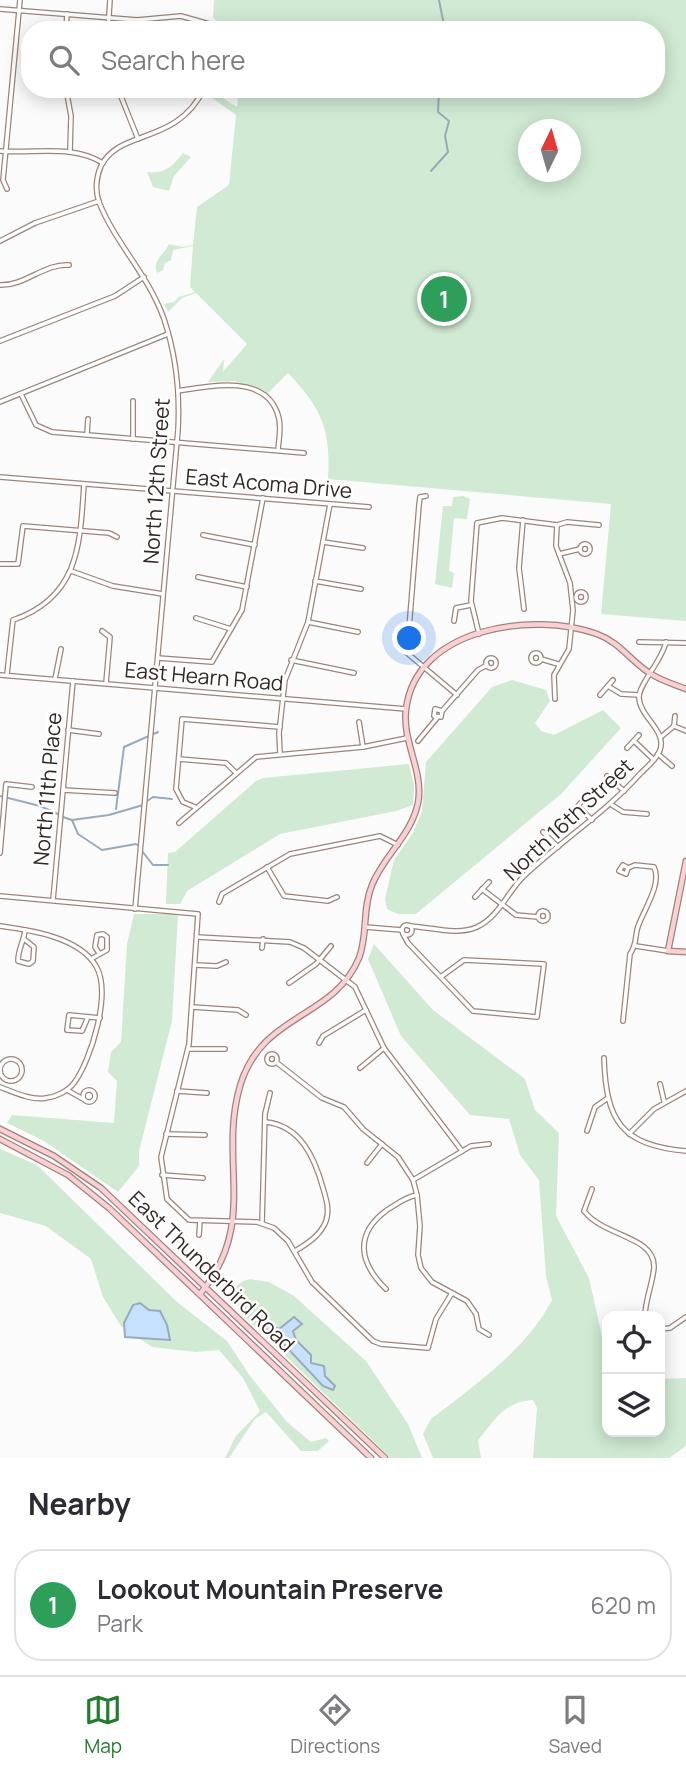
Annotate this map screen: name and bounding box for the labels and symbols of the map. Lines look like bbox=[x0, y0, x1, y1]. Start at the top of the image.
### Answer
north arrow bbox=[518, 119, 581, 182]
pin: 1 bbox=[421, 273, 467, 325]
street label: North 12th Street bbox=[136, 397, 176, 565]
street label: East Acoma Drive bbox=[185, 462, 353, 504]
your location bbox=[392, 621, 426, 655]
street label: East Hearn Road bbox=[123, 655, 285, 697]
street label: North 11th Place bbox=[26, 711, 68, 867]
street label: North 16th Street bbox=[497, 752, 639, 886]
street label: East Thunderbird Road bbox=[123, 1184, 301, 1358]

